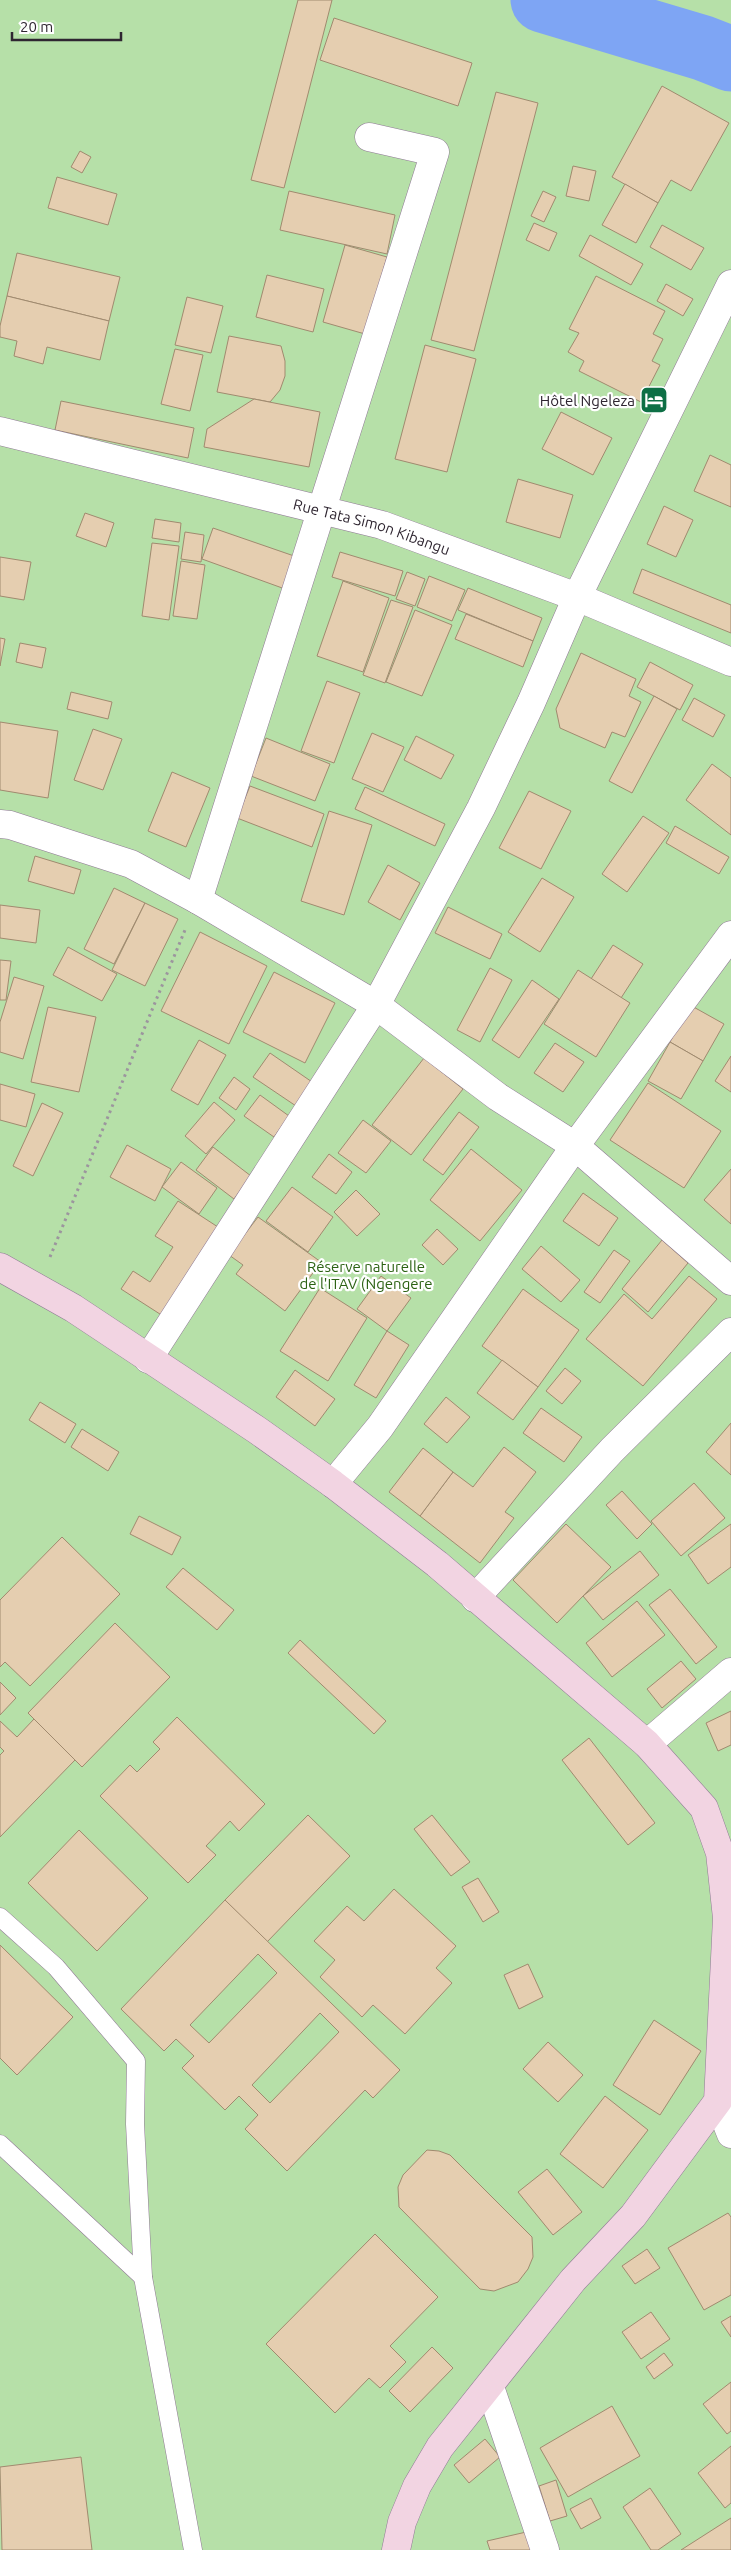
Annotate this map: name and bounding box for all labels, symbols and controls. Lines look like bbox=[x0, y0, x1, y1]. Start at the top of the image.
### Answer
scale bar bbox=[12, 10, 121, 42]
text: 20 m bbox=[20, 18, 53, 35]
hotel icon: Hôtel Ngeleza bbox=[639, 385, 669, 415]
place label: Hôtel Ngeleza bbox=[540, 392, 635, 409]
street label: Rue Tata Simon Kibangu bbox=[292, 495, 453, 558]
park label: Réserve naturelle de l'ITAV (Ngengere bbox=[299, 1258, 433, 1292]

